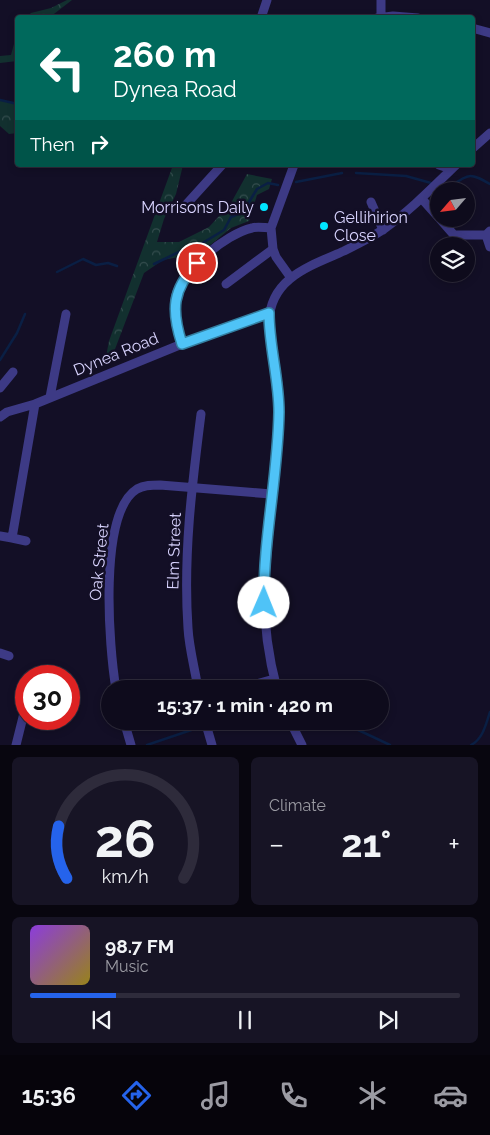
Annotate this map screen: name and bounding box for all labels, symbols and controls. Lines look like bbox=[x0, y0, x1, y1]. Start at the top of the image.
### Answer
text: 260 m bbox=[113, 34, 216, 75]
icon: left bbox=[30, 35, 95, 100]
text: Dynea Road bbox=[113, 76, 237, 102]
icon: right bbox=[85, 130, 113, 158]
text: Then bbox=[30, 133, 75, 155]
north arrow bbox=[430, 182, 475, 228]
map controls bbox=[430, 182, 475, 282]
place label: Morrisons Daily bbox=[141, 198, 254, 217]
marker: Morrisons Daily bbox=[258, 201, 270, 213]
place label: Gellihirion Close bbox=[334, 208, 408, 245]
marker: Gellihirion Close bbox=[318, 220, 330, 232]
button: layers bbox=[430, 237, 475, 282]
pin bbox=[176, 242, 218, 284]
icon: arrive bbox=[183, 249, 211, 277]
street label: Dynea Road bbox=[71, 328, 161, 380]
street label: Elm Street bbox=[163, 511, 185, 590]
street label: Oak Street bbox=[85, 522, 113, 602]
position arrow bbox=[237, 576, 289, 628]
speed limit sign: 30 bbox=[15, 665, 80, 730]
text: 15:37 · 1 min · 420 m bbox=[157, 694, 333, 716]
text: Climate bbox=[269, 796, 326, 815]
text: 26 bbox=[95, 808, 156, 869]
text: 21° bbox=[341, 821, 391, 866]
text: − bbox=[269, 828, 284, 861]
text: + bbox=[448, 828, 460, 861]
text: km/h bbox=[102, 866, 149, 887]
text: 98.7 FM bbox=[105, 935, 174, 957]
text: Music bbox=[105, 957, 149, 976]
icon: previous bbox=[88, 1006, 116, 1034]
icon: pause bbox=[231, 1006, 259, 1034]
icon: next bbox=[374, 1006, 402, 1034]
icon: directions bbox=[119, 1078, 154, 1113]
icon: music bbox=[198, 1078, 233, 1113]
icon: phone bbox=[276, 1078, 311, 1113]
icon: climate bbox=[355, 1078, 390, 1113]
icon: car bbox=[433, 1078, 468, 1113]
text: 15:36 bbox=[22, 1082, 76, 1108]

